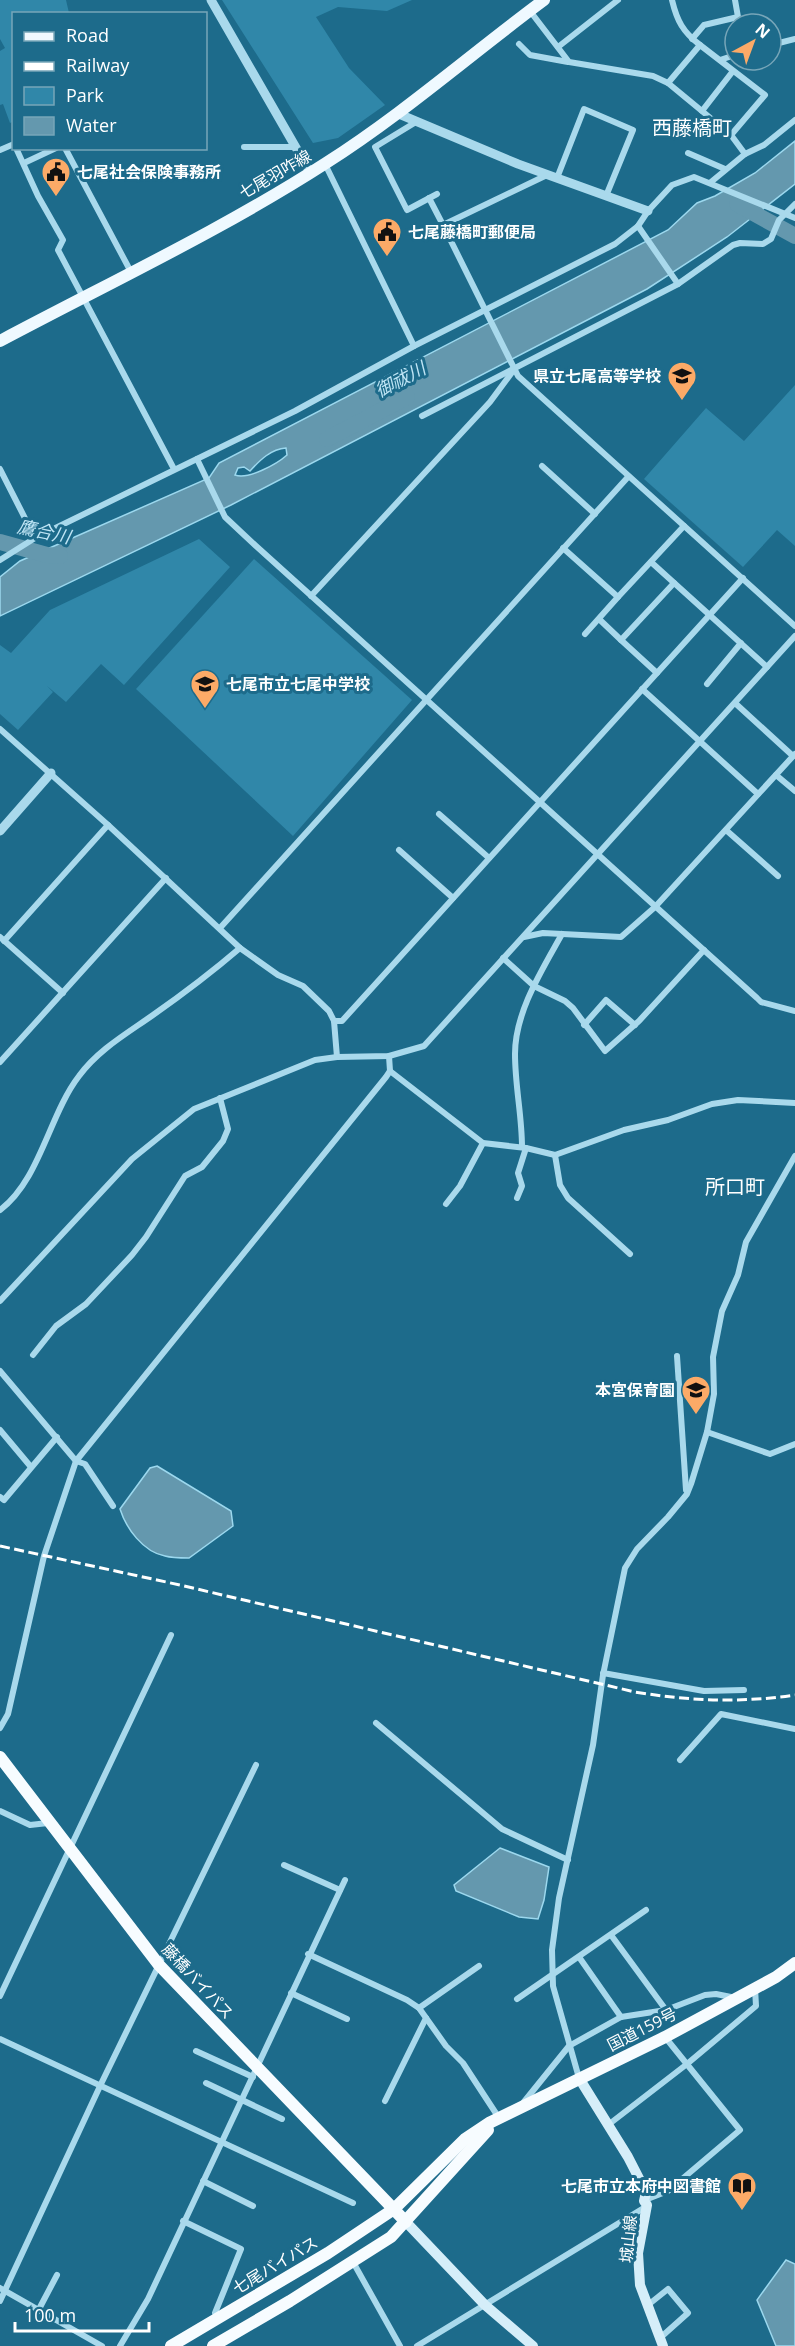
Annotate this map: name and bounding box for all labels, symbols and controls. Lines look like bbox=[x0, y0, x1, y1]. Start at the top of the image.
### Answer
legend bbox=[12, 12, 207, 150]
north arrow bbox=[723, 12, 783, 72]
text: N bbox=[751, 18, 775, 43]
text: Road bbox=[66, 23, 109, 47]
text: Railway bbox=[66, 53, 130, 77]
text: Park bbox=[66, 83, 104, 107]
text: Water bbox=[66, 113, 117, 137]
district label: 西藤橋町 bbox=[652, 114, 732, 141]
street label: 七尾羽咋線 bbox=[235, 144, 315, 204]
public building icon: 七尾社会保険事務所 bbox=[40, 156, 72, 198]
place label: 七尾社会保険事務所 bbox=[77, 161, 221, 183]
public building icon: 七尾藤橋町郵便局 bbox=[371, 216, 403, 258]
place label: 七尾藤橋町郵便局 bbox=[408, 221, 536, 243]
water label: 御祓川 bbox=[371, 355, 431, 402]
school or university icon: 県立七尾高等学校 bbox=[666, 360, 698, 402]
place label: 県立七尾高等学校 bbox=[533, 365, 661, 387]
water label: 鷹合川 bbox=[15, 514, 75, 549]
school or university icon: 七尾市立七尾中学校 bbox=[189, 668, 221, 710]
place label: 七尾市立七尾中学校 bbox=[226, 673, 370, 695]
district label: 所口町 bbox=[705, 1173, 765, 1200]
school or university icon: 本宮保育園 bbox=[680, 1374, 712, 1416]
place label: 本宮保育園 bbox=[595, 1379, 675, 1401]
street label: 藤橋バイパス bbox=[157, 1939, 239, 2023]
street label: 国道159号 bbox=[603, 2002, 681, 2056]
library icon: 七尾市立本府中図書館 bbox=[726, 2170, 758, 2212]
place label: 七尾市立本府中図書館 bbox=[561, 2175, 721, 2197]
street label: 城山線 bbox=[615, 2214, 641, 2264]
street label: 七尾バイパス bbox=[228, 2231, 322, 2299]
scale bar bbox=[15, 2295, 148, 2333]
text: 100 m bbox=[24, 2303, 76, 2327]

